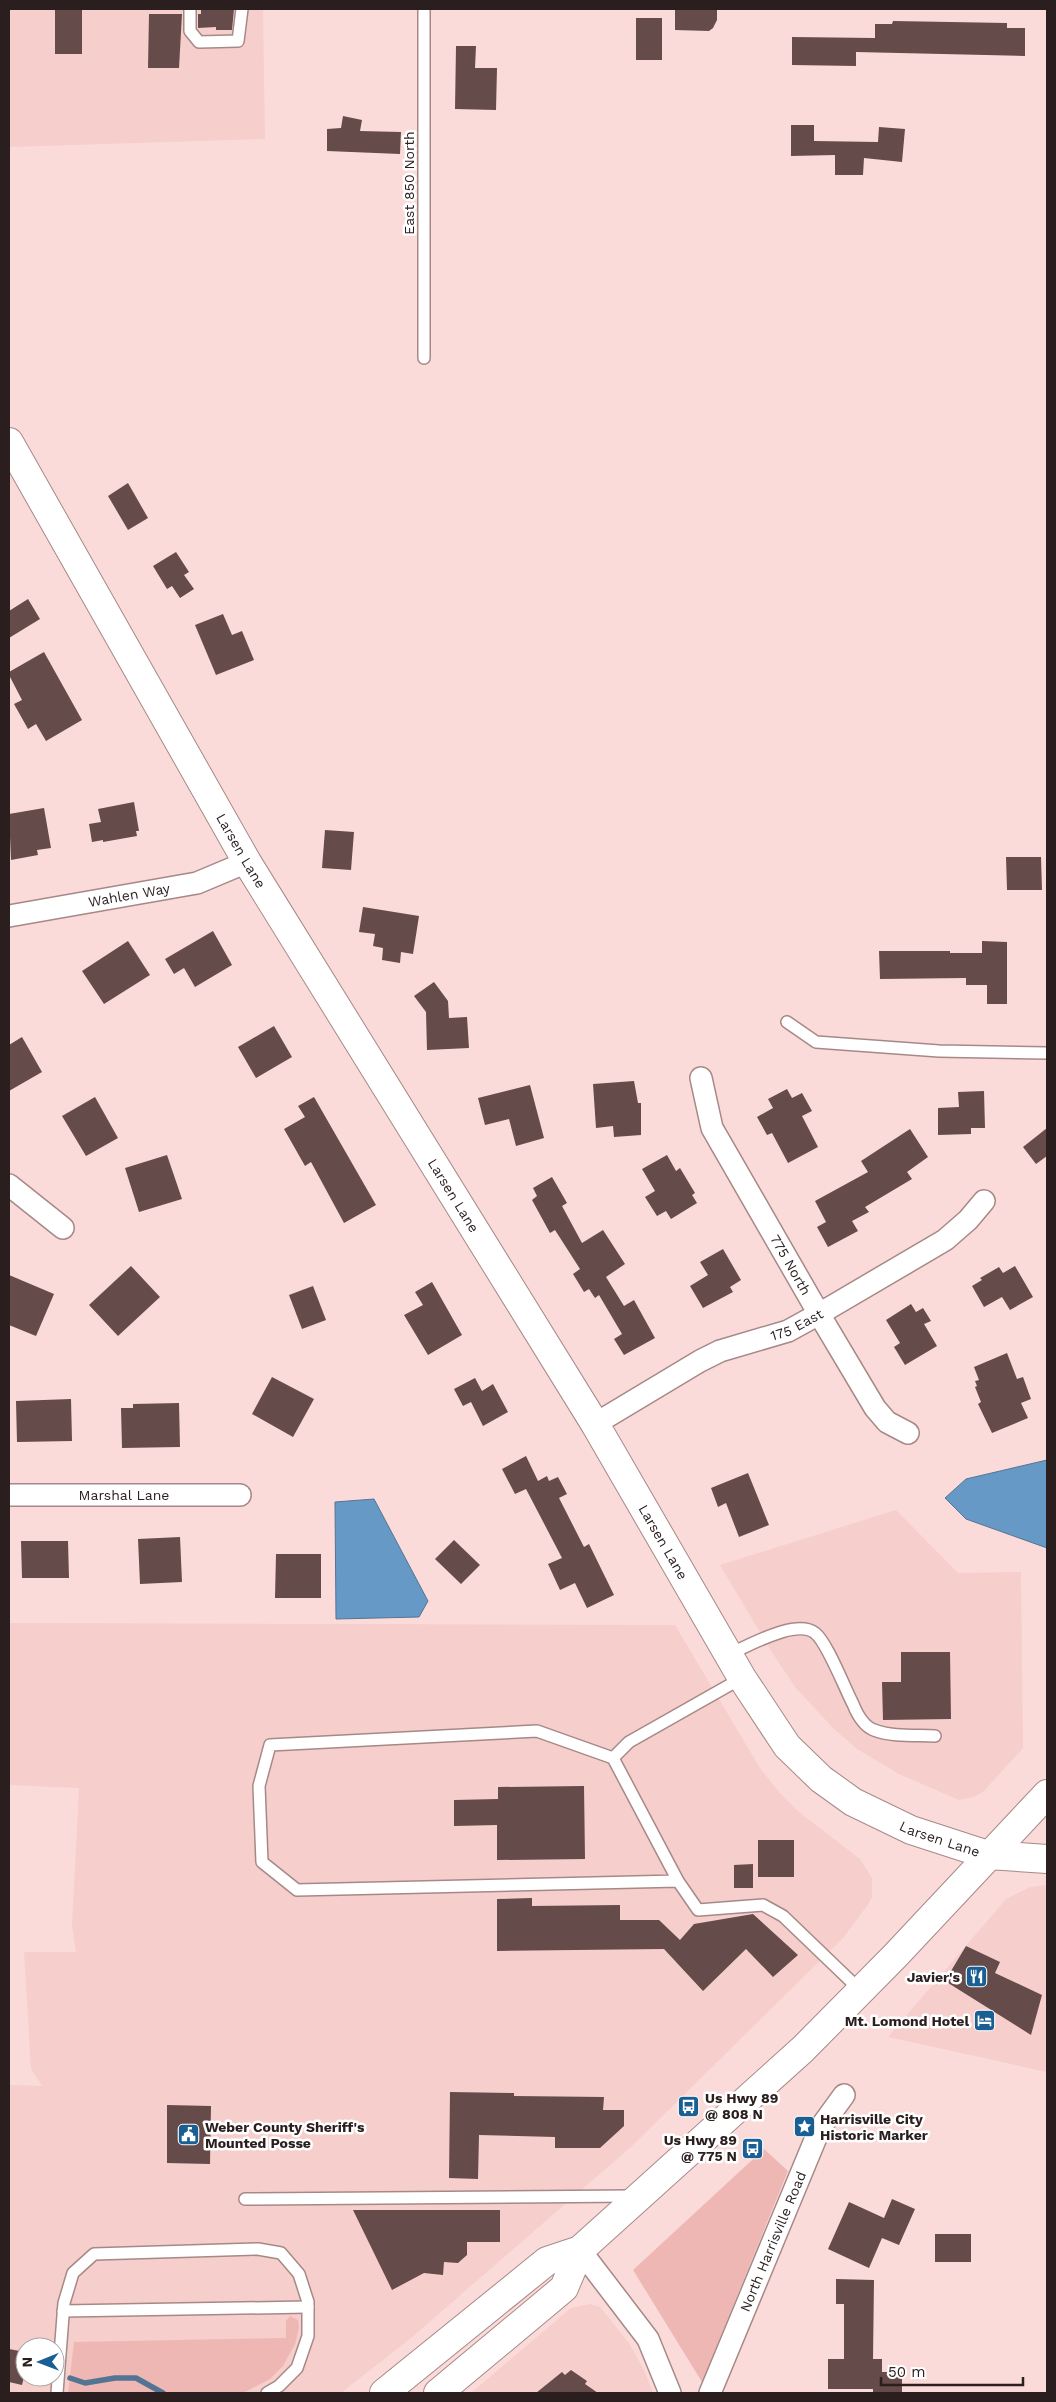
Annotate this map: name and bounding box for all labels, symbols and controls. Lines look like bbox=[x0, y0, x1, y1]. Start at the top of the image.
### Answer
street label: East 850 North bbox=[401, 131, 417, 235]
street label: Larsen Lane bbox=[213, 811, 269, 891]
street label: Wahlen Way bbox=[87, 880, 172, 910]
street label: Larsen Lane bbox=[425, 1156, 482, 1235]
street label: 775 North bbox=[767, 1232, 814, 1298]
street label: 175 East bbox=[769, 1305, 826, 1344]
street label: Marshal Lane bbox=[79, 1487, 169, 1503]
street label: Larsen Lane bbox=[635, 1502, 691, 1582]
street label: Larsen Lane bbox=[897, 1818, 982, 1860]
restaurant icon: Javier's bbox=[964, 1965, 988, 1989]
place label: Javier's bbox=[907, 1969, 961, 1985]
hotel icon: Mt. Lomond Hotel bbox=[973, 2009, 997, 2033]
place label: Mt. Lomond Hotel bbox=[845, 2013, 969, 2029]
place label: Us Hwy 89 @ 808 N bbox=[705, 2090, 778, 2122]
bus stop icon: Us Hwy 89 @ 808 N bbox=[677, 2094, 701, 2118]
place label: Harrisville City Historic Marker bbox=[820, 2111, 928, 2143]
place icon: Harrisville City Historic Marker bbox=[792, 2115, 816, 2139]
place label: Weber County Sheriff's Mounted Posse bbox=[205, 2119, 365, 2151]
public building icon: Weber County Sheriff's Mounted Posse bbox=[177, 2123, 201, 2147]
place label: Us Hwy 89 @ 775 N bbox=[664, 2132, 737, 2164]
bus stop icon: Us Hwy 89 @ 775 N bbox=[741, 2136, 765, 2160]
street label: North Harrisville Road bbox=[737, 2169, 809, 2314]
north arrow bbox=[15, 2337, 65, 2387]
scale bar bbox=[881, 2354, 1024, 2386]
text: N bbox=[19, 2357, 35, 2368]
text: 50 m bbox=[888, 2363, 925, 2381]

